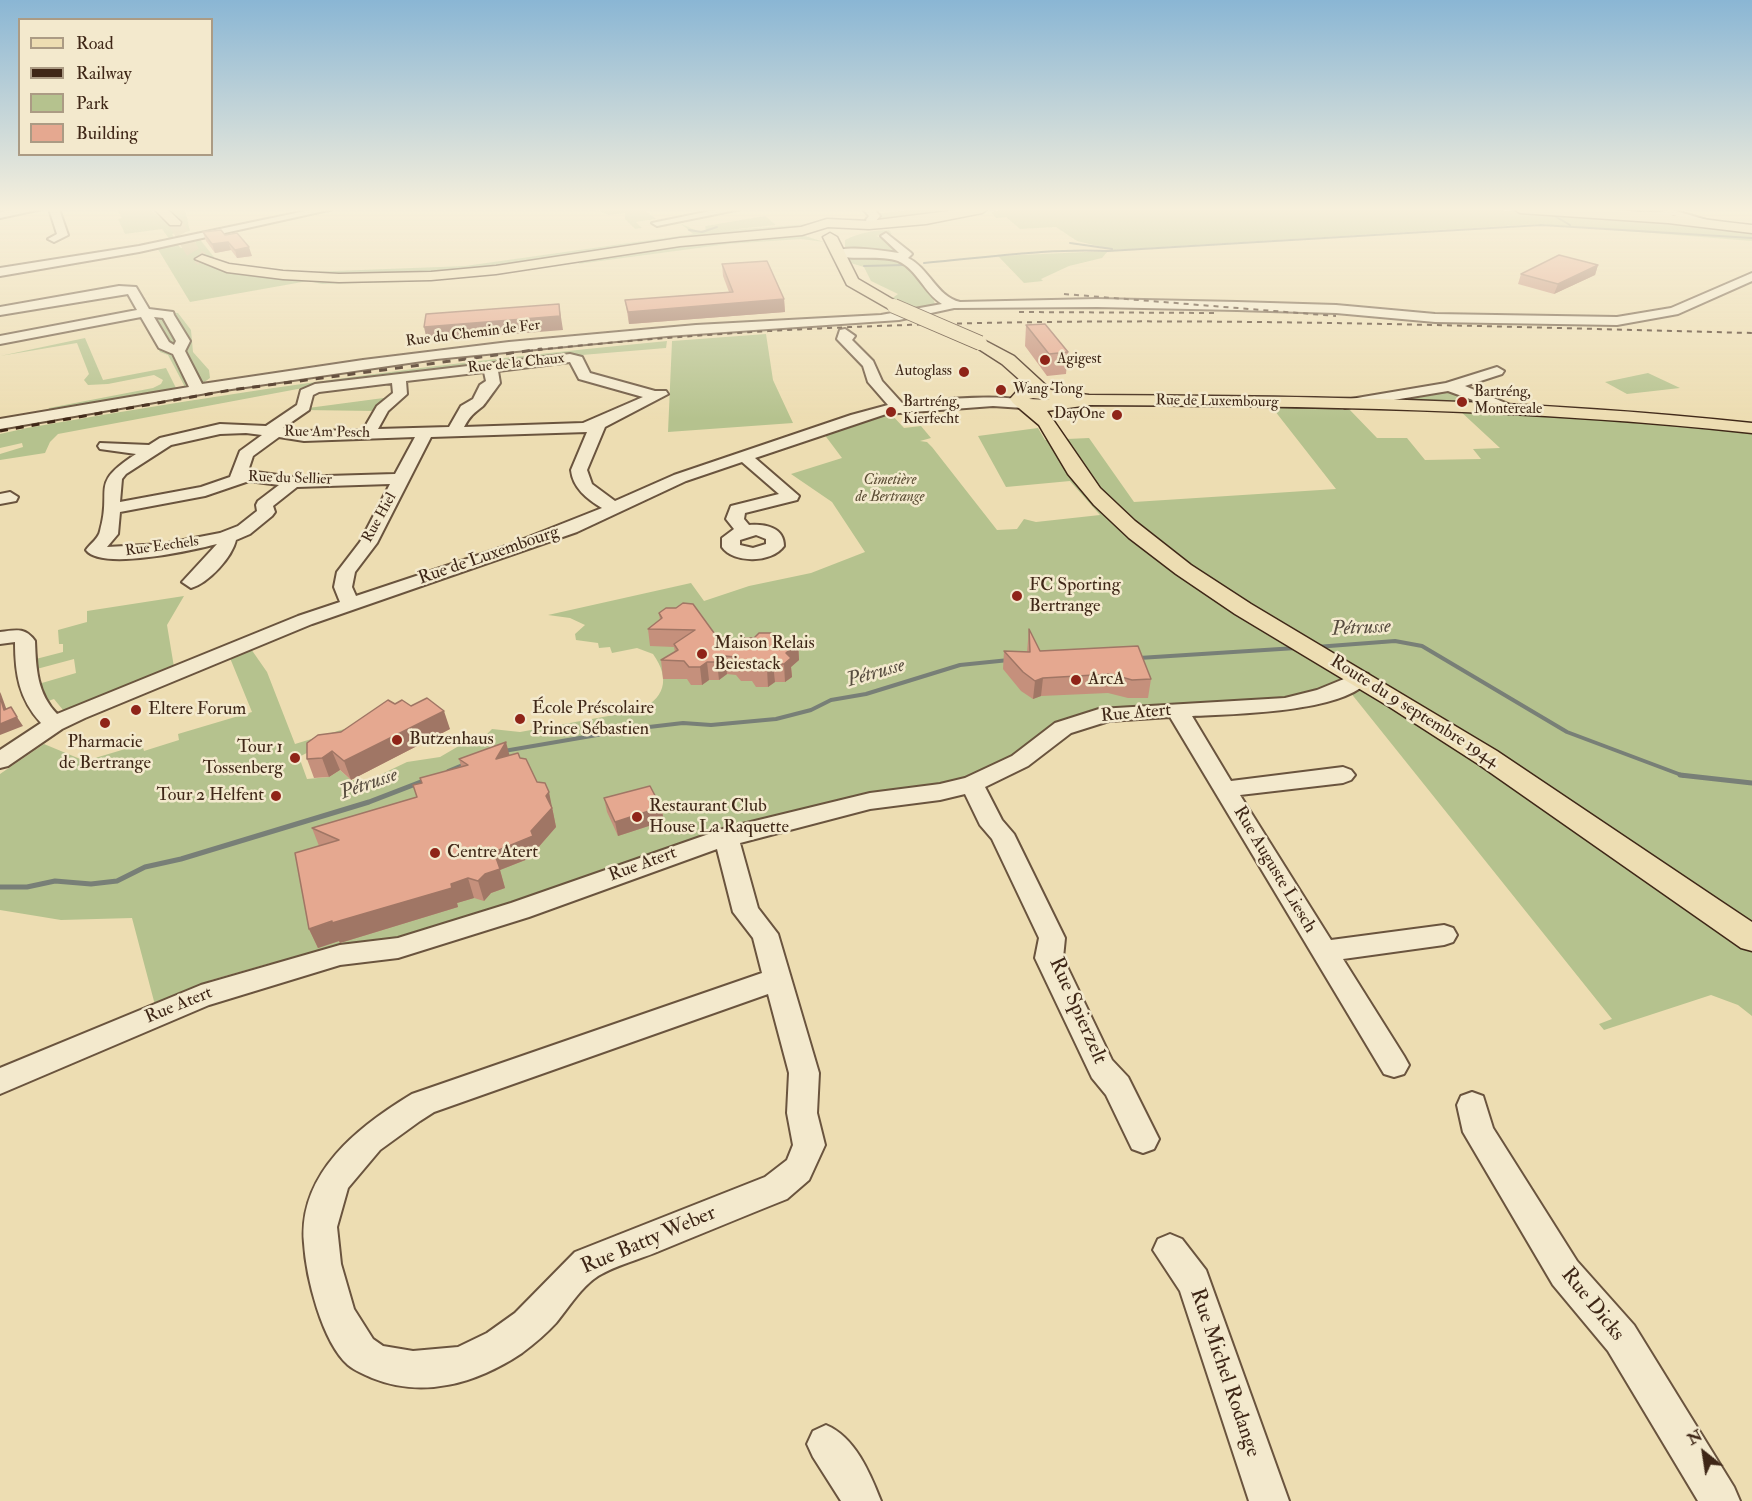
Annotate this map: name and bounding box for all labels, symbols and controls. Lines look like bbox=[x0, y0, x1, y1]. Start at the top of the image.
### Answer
legend bbox=[18, 18, 213, 156]
text: Road bbox=[76, 32, 114, 55]
text: Railway bbox=[76, 62, 132, 85]
text: Park bbox=[76, 92, 109, 115]
text: Building bbox=[76, 122, 138, 145]
street label: Rue du Chemin de Fer bbox=[405, 317, 541, 351]
street label: Rue de la Chaux bbox=[467, 350, 565, 378]
place label: Agigest bbox=[1057, 351, 1102, 369]
marker: Agigest bbox=[1038, 353, 1052, 367]
place label: Autoglass bbox=[895, 363, 952, 381]
marker: Autoglass bbox=[957, 365, 971, 379]
place label: Wang Tong bbox=[1013, 381, 1083, 399]
marker: Wang Tong bbox=[994, 383, 1008, 397]
place label: Bartréng, Montereale bbox=[1474, 384, 1542, 419]
street label: Rue de Luxembourg bbox=[1155, 392, 1279, 412]
place label: Bartréng, Kierfecht bbox=[903, 394, 960, 429]
marker: Bartréng, Montereale bbox=[1455, 395, 1469, 409]
marker: Bartréng, Kierfecht bbox=[884, 405, 898, 419]
place label: DayOne bbox=[1054, 406, 1105, 424]
marker: DayOne bbox=[1110, 408, 1124, 422]
street label: Rue Am Pesch bbox=[284, 423, 370, 443]
street label: Rue du Sellier bbox=[248, 469, 332, 489]
park label: Cimetière de Bertrange bbox=[855, 472, 925, 507]
street label: Rue Hiel bbox=[359, 490, 401, 546]
street label: Rue de Luxembourg bbox=[416, 522, 562, 590]
street label: Rue Eechels bbox=[124, 533, 200, 561]
place label: FC Sporting Bertrange bbox=[1029, 575, 1121, 618]
marker: FC Sporting Bertrange bbox=[1010, 589, 1024, 603]
water label: Pétrusse bbox=[1331, 615, 1391, 643]
place label: Maison Relais Beiestack bbox=[714, 633, 815, 676]
marker: Maison Relais Beiestack bbox=[695, 647, 709, 661]
street label: Route du 9 septembre 1944 bbox=[1326, 651, 1502, 773]
water label: Pétrusse bbox=[844, 654, 908, 694]
place label: ArcA bbox=[1088, 669, 1125, 691]
marker: ArcA bbox=[1069, 673, 1083, 687]
place label: École Préscolaire Prince Sébastien bbox=[532, 698, 654, 740]
place label: Eltere Forum bbox=[148, 699, 246, 721]
street label: Rue Atert bbox=[1100, 700, 1172, 728]
marker: Eltere Forum bbox=[129, 703, 143, 717]
marker: École Préscolaire Prince Sébastien bbox=[513, 712, 527, 726]
marker: Pharmacie de Bertrange bbox=[98, 716, 112, 730]
place label: Butzenhaus bbox=[409, 729, 494, 751]
place label: Pharmacie de Bertrange bbox=[59, 732, 151, 774]
marker: Butzenhaus bbox=[390, 733, 404, 747]
place label: Tour 1 Tossenberg bbox=[202, 737, 283, 780]
marker: Tour 1 Tossenberg bbox=[288, 751, 302, 765]
water label: Pétrusse bbox=[337, 764, 401, 806]
place label: Tour 2 Helfent bbox=[157, 785, 264, 807]
marker: Tour 2 Helfent bbox=[269, 789, 283, 803]
place label: Restaurant Club House La Raquette bbox=[649, 796, 789, 838]
street label: Rue Auguste Liesch bbox=[1228, 803, 1320, 937]
marker: Restaurant Club House La Raquette bbox=[630, 810, 644, 824]
place label: Centre Atert bbox=[447, 842, 538, 864]
street label: Rue Atert bbox=[606, 843, 680, 887]
marker: Centre Atert bbox=[428, 846, 442, 860]
street label: Rue Spierzelt bbox=[1042, 954, 1112, 1068]
street label: Rue Atert bbox=[142, 983, 216, 1029]
street label: Rue Batty Weber bbox=[578, 1201, 720, 1281]
street label: Rue Dicks bbox=[1555, 1263, 1629, 1347]
street label: Rue Michel Rodange bbox=[1183, 1285, 1265, 1461]
north arrow bbox=[1674, 1423, 1734, 1483]
text: N bbox=[1684, 1425, 1706, 1450]

